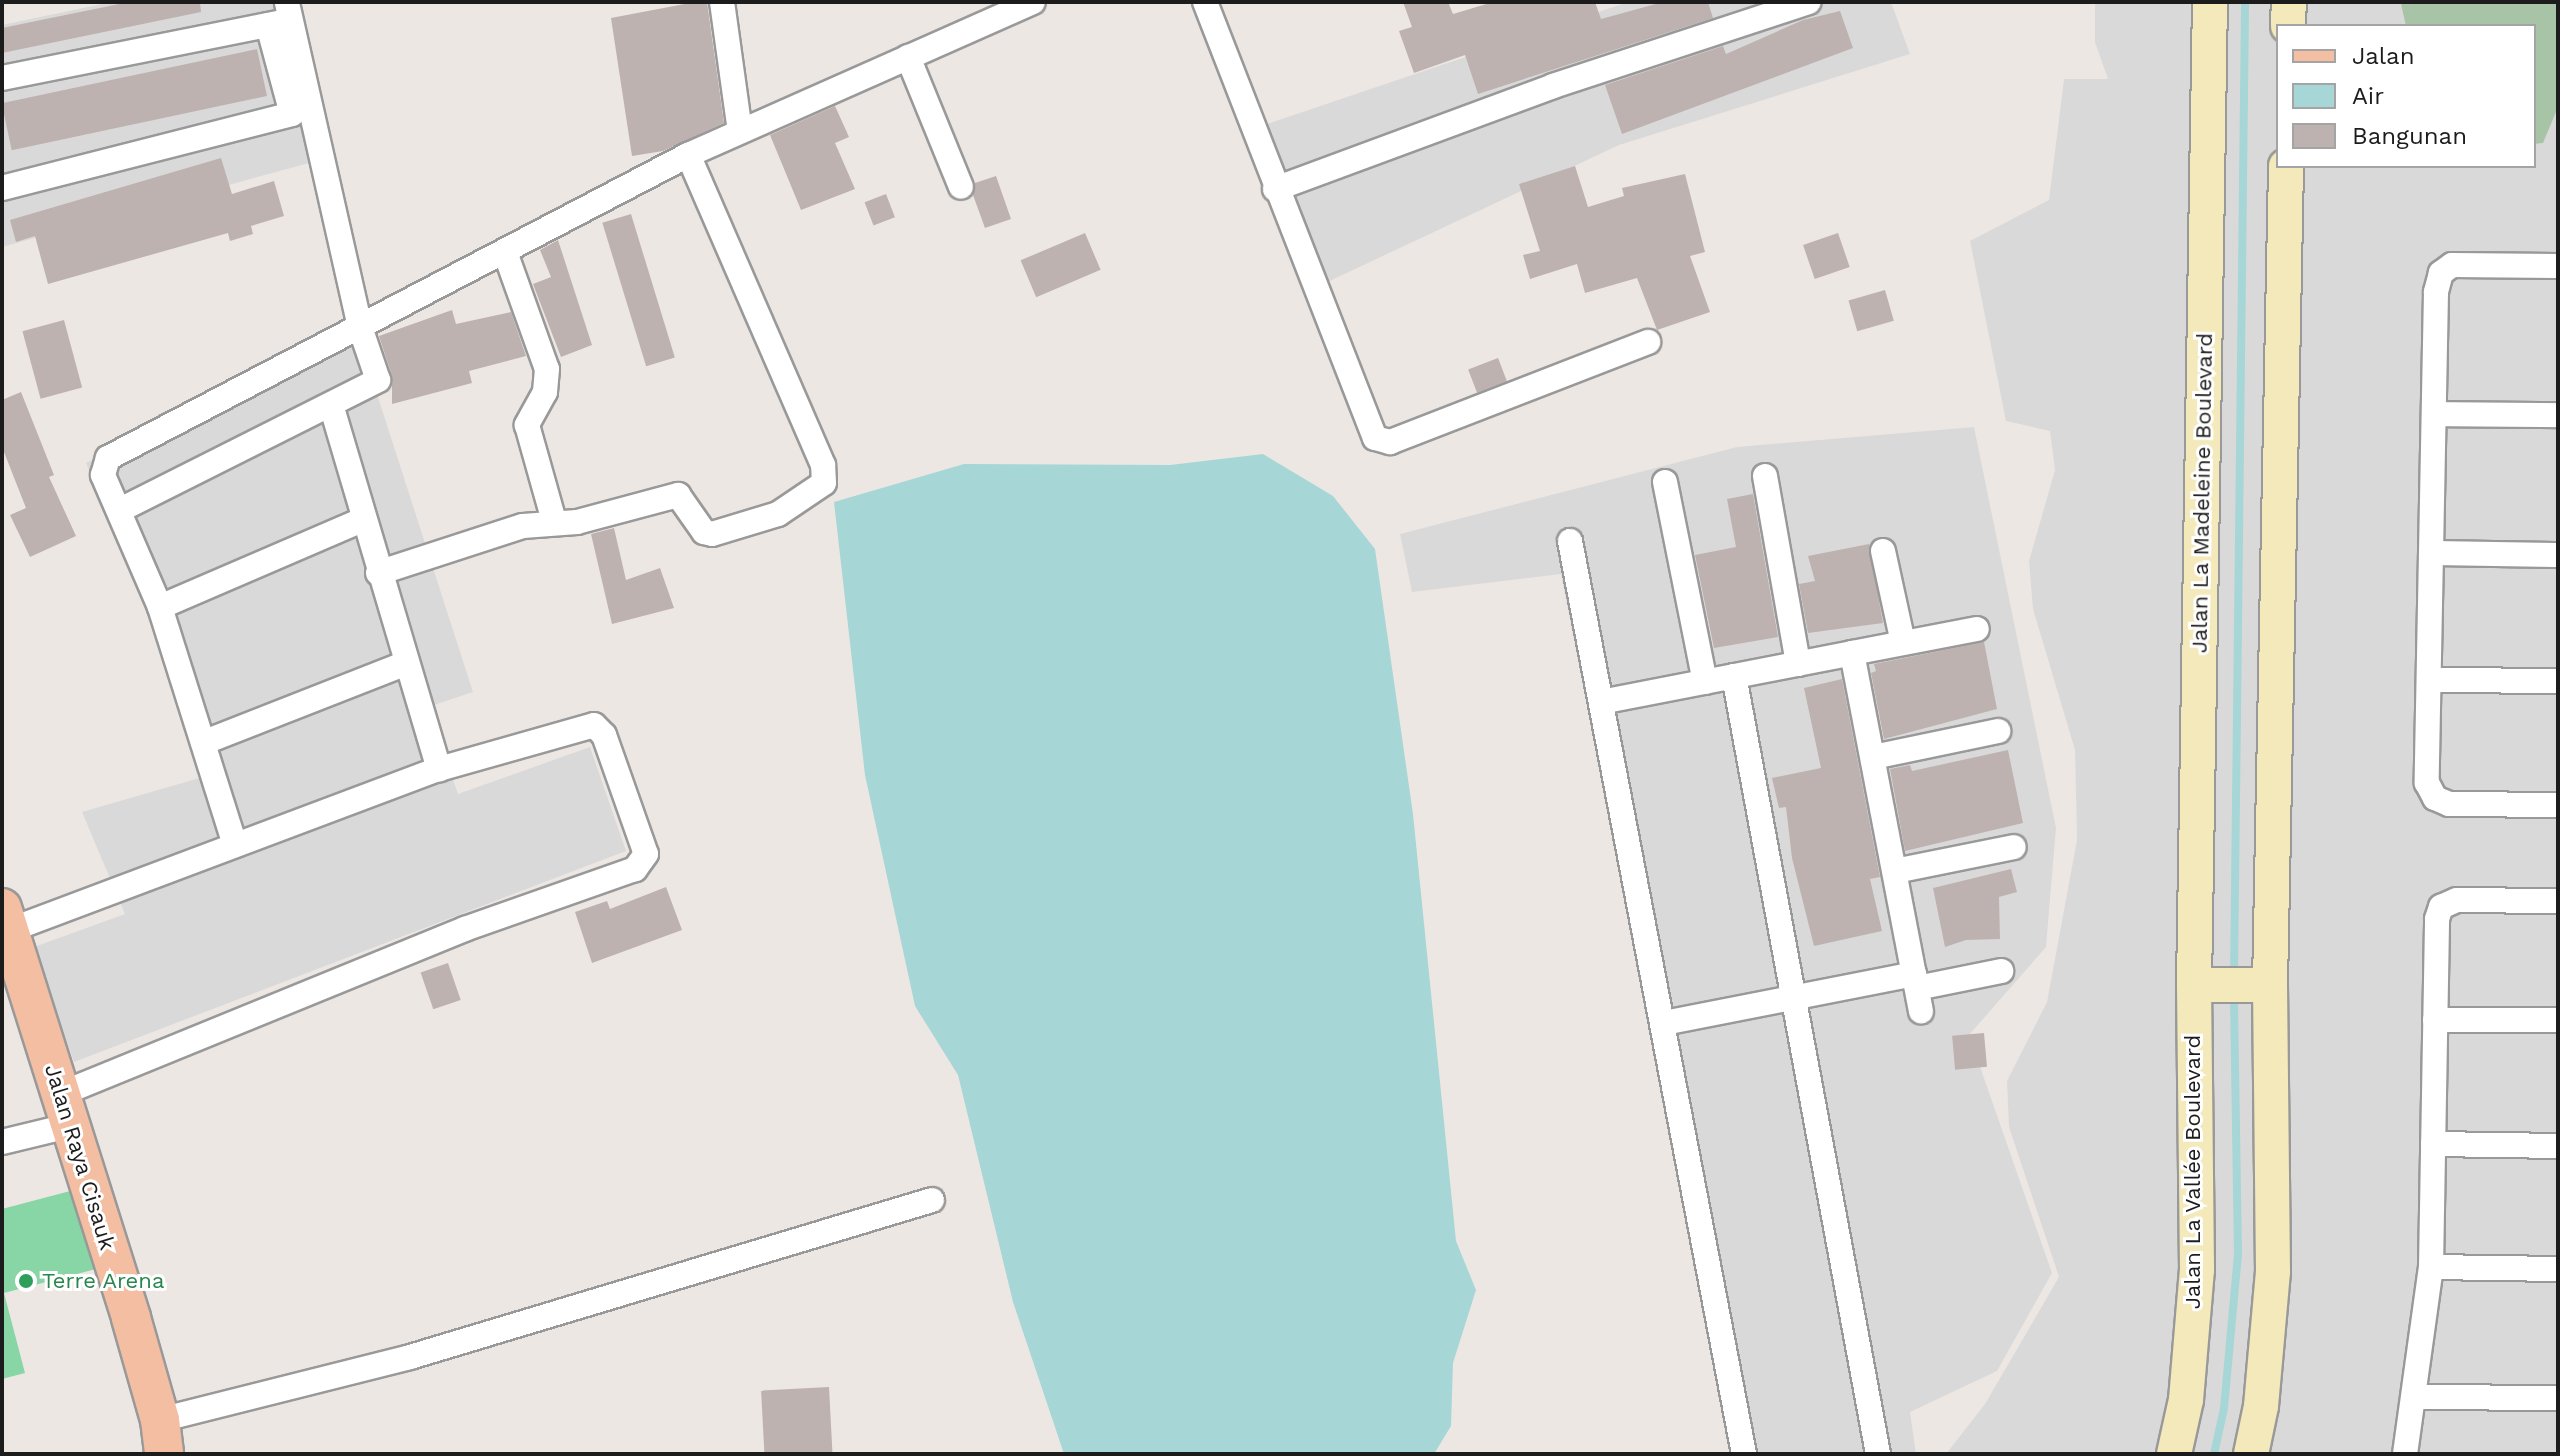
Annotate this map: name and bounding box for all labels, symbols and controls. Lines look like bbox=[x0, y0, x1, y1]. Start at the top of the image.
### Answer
legend bbox=[2276, 24, 2536, 168]
text: Jalan bbox=[2352, 42, 2415, 70]
text: Air bbox=[2352, 82, 2384, 110]
text: Bangunan bbox=[2352, 122, 2467, 150]
street label: Jalan La Madeleine Boulevard bbox=[2186, 332, 2218, 654]
street label: Jalan La Vallée Boulevard bbox=[2180, 1034, 2206, 1310]
street label: Jalan Raya Cisauk bbox=[39, 1061, 121, 1253]
place label: Terre Arena bbox=[42, 1268, 165, 1294]
marker: Terre Arena bbox=[17, 1272, 35, 1290]

